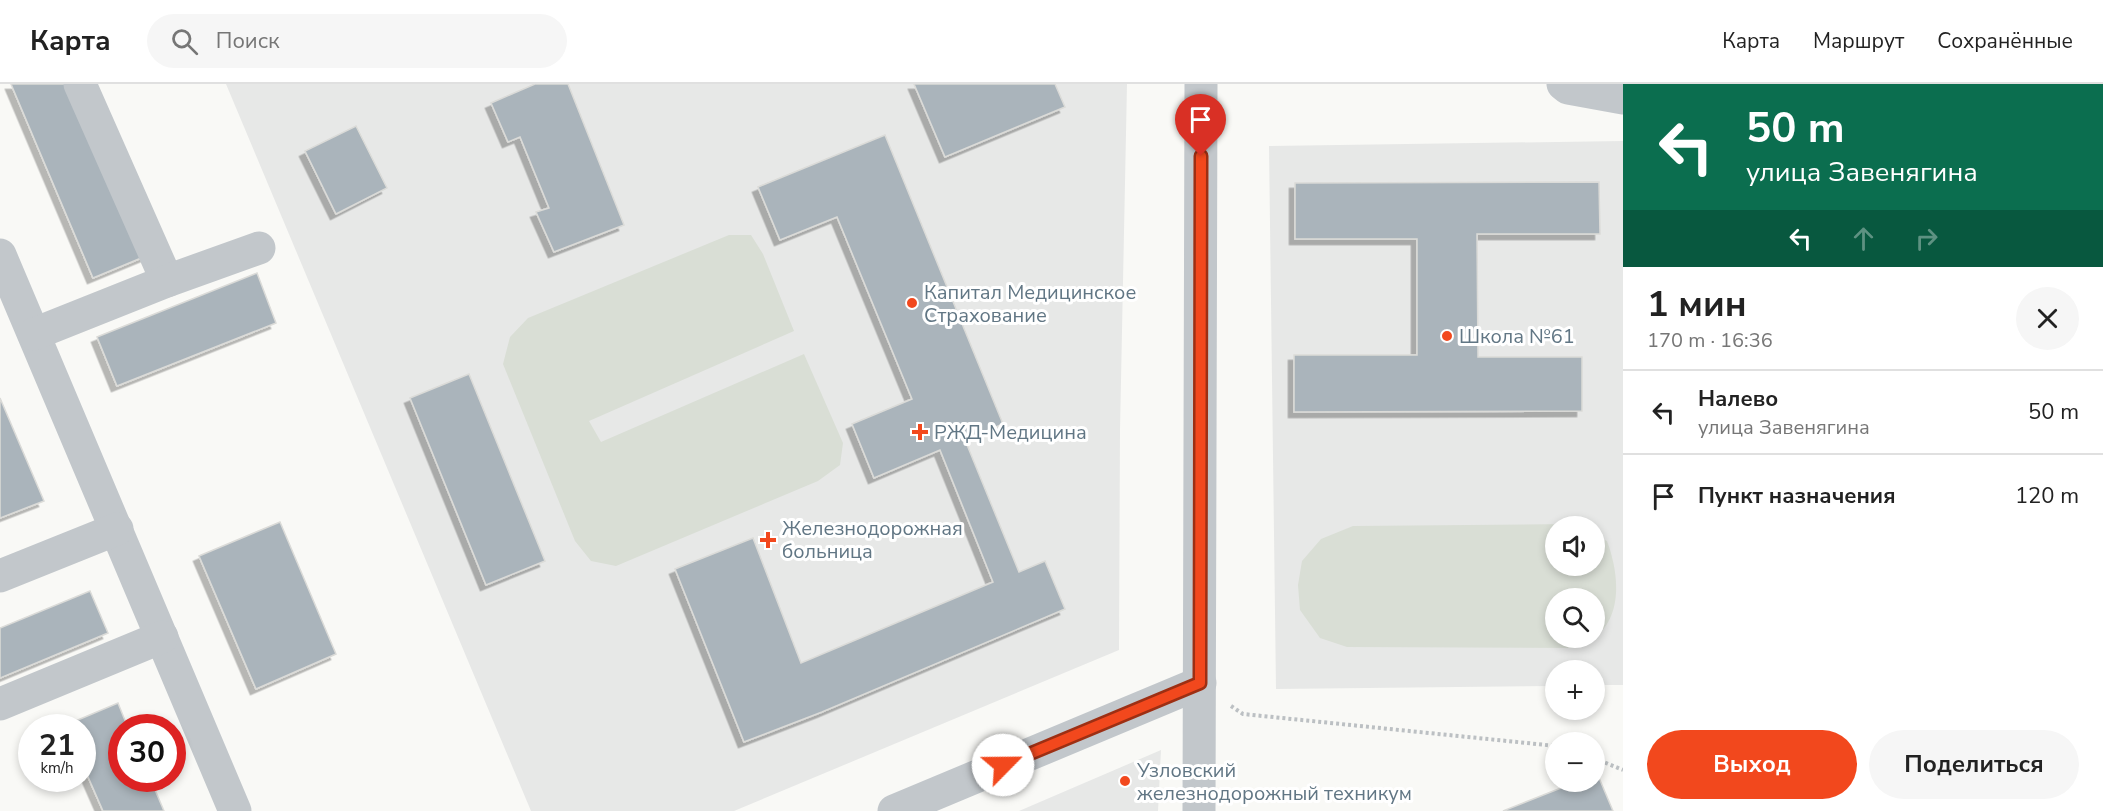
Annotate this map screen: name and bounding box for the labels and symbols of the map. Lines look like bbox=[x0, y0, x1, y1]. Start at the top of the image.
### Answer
pin bbox=[1175, 94, 1226, 156]
place label: Капитал Медицинское Страхование bbox=[924, 279, 1136, 329]
marker: Капитал Медицинское Страхование bbox=[905, 296, 919, 310]
place label: Школа №61 bbox=[1459, 323, 1575, 350]
marker: Школа №61 bbox=[1440, 329, 1454, 343]
place label: РЖД-Медицина bbox=[934, 419, 1087, 446]
marker: РЖД-Медицина bbox=[911, 423, 929, 441]
place label: Железнодорожная больница bbox=[782, 515, 963, 565]
marker: Железнодорожная больница bbox=[759, 531, 777, 549]
speed limit sign: 30 bbox=[108, 714, 186, 792]
position arrow bbox=[971, 733, 1035, 797]
place label: Узловский железнодорожный техникум bbox=[1136, 757, 1412, 807]
marker: Узловский железнодорожный техникум bbox=[1118, 774, 1132, 788]

